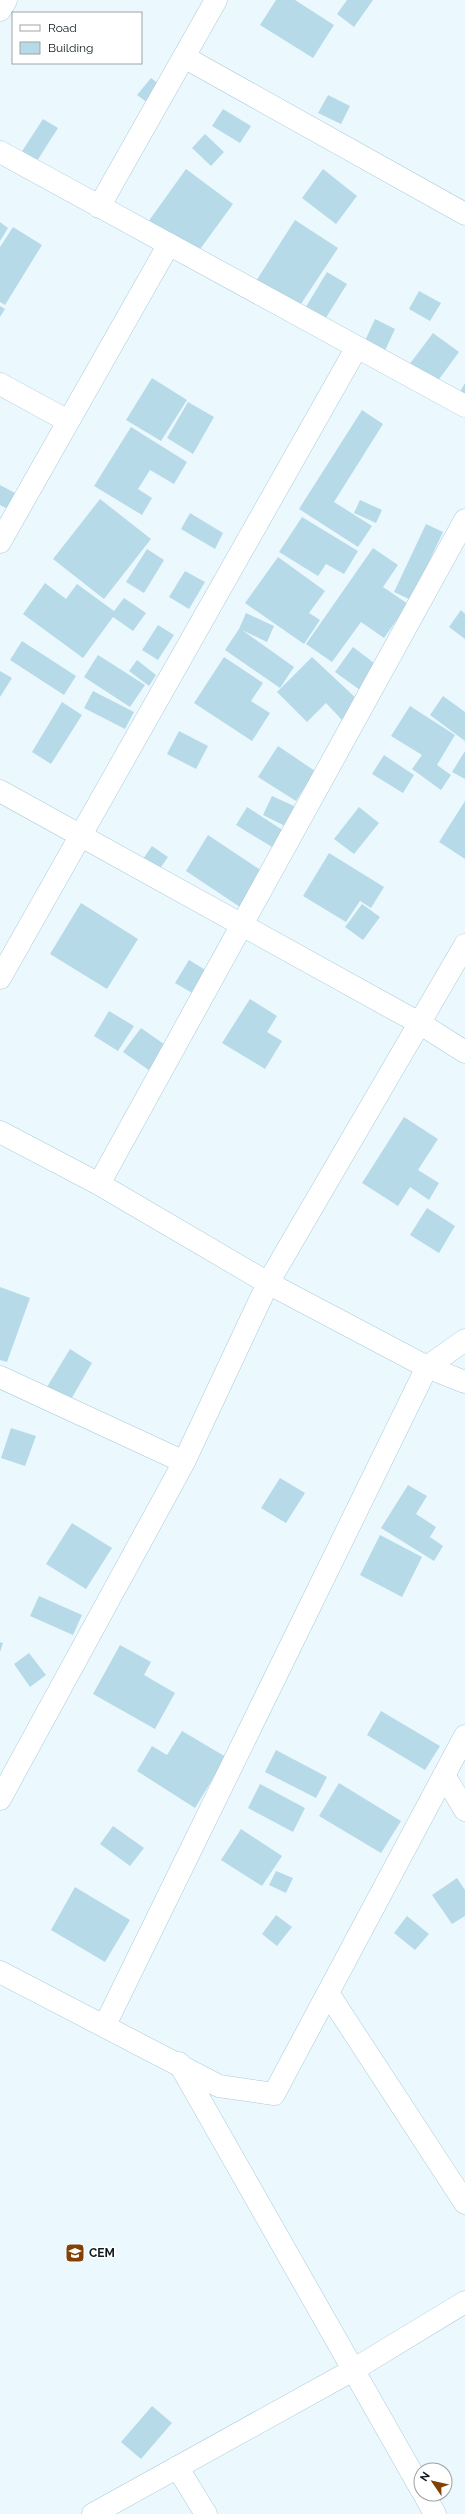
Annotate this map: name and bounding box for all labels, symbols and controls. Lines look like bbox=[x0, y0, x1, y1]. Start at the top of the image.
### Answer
legend bbox=[12, 12, 142, 64]
text: Road bbox=[48, 21, 77, 35]
text: Building bbox=[48, 41, 94, 55]
school or university icon: CEM bbox=[64, 2242, 86, 2264]
place label: CEM bbox=[89, 2246, 115, 2260]
north arrow bbox=[413, 2462, 453, 2502]
text: N bbox=[417, 2470, 433, 2484]

